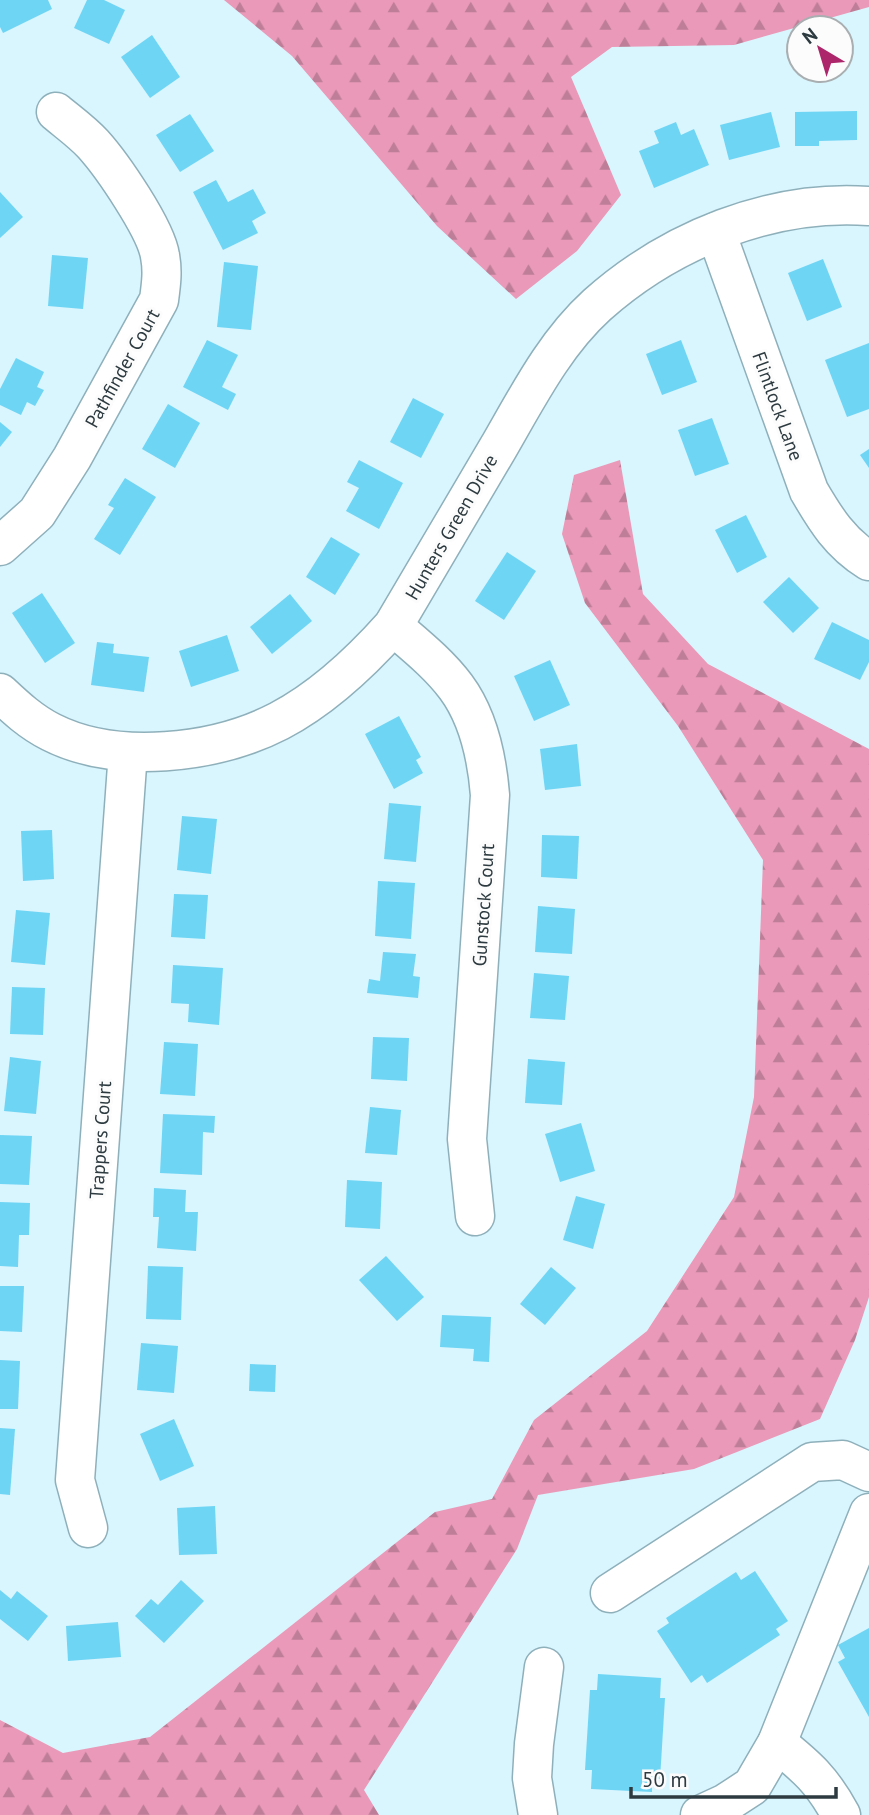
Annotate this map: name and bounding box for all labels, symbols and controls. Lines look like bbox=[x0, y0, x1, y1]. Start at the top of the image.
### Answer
north arrow bbox=[785, 14, 855, 84]
text: N bbox=[797, 22, 822, 49]
street label: Pathfinder Court bbox=[79, 304, 165, 432]
street label: Flintlock Lane bbox=[747, 348, 809, 464]
street label: Hunters Green Drive bbox=[400, 450, 502, 604]
street label: Gunstock Court bbox=[467, 842, 499, 967]
street label: Trappers Court bbox=[84, 1080, 116, 1200]
scale bar bbox=[631, 1756, 836, 1800]
text: 50 m bbox=[642, 1766, 688, 1793]

